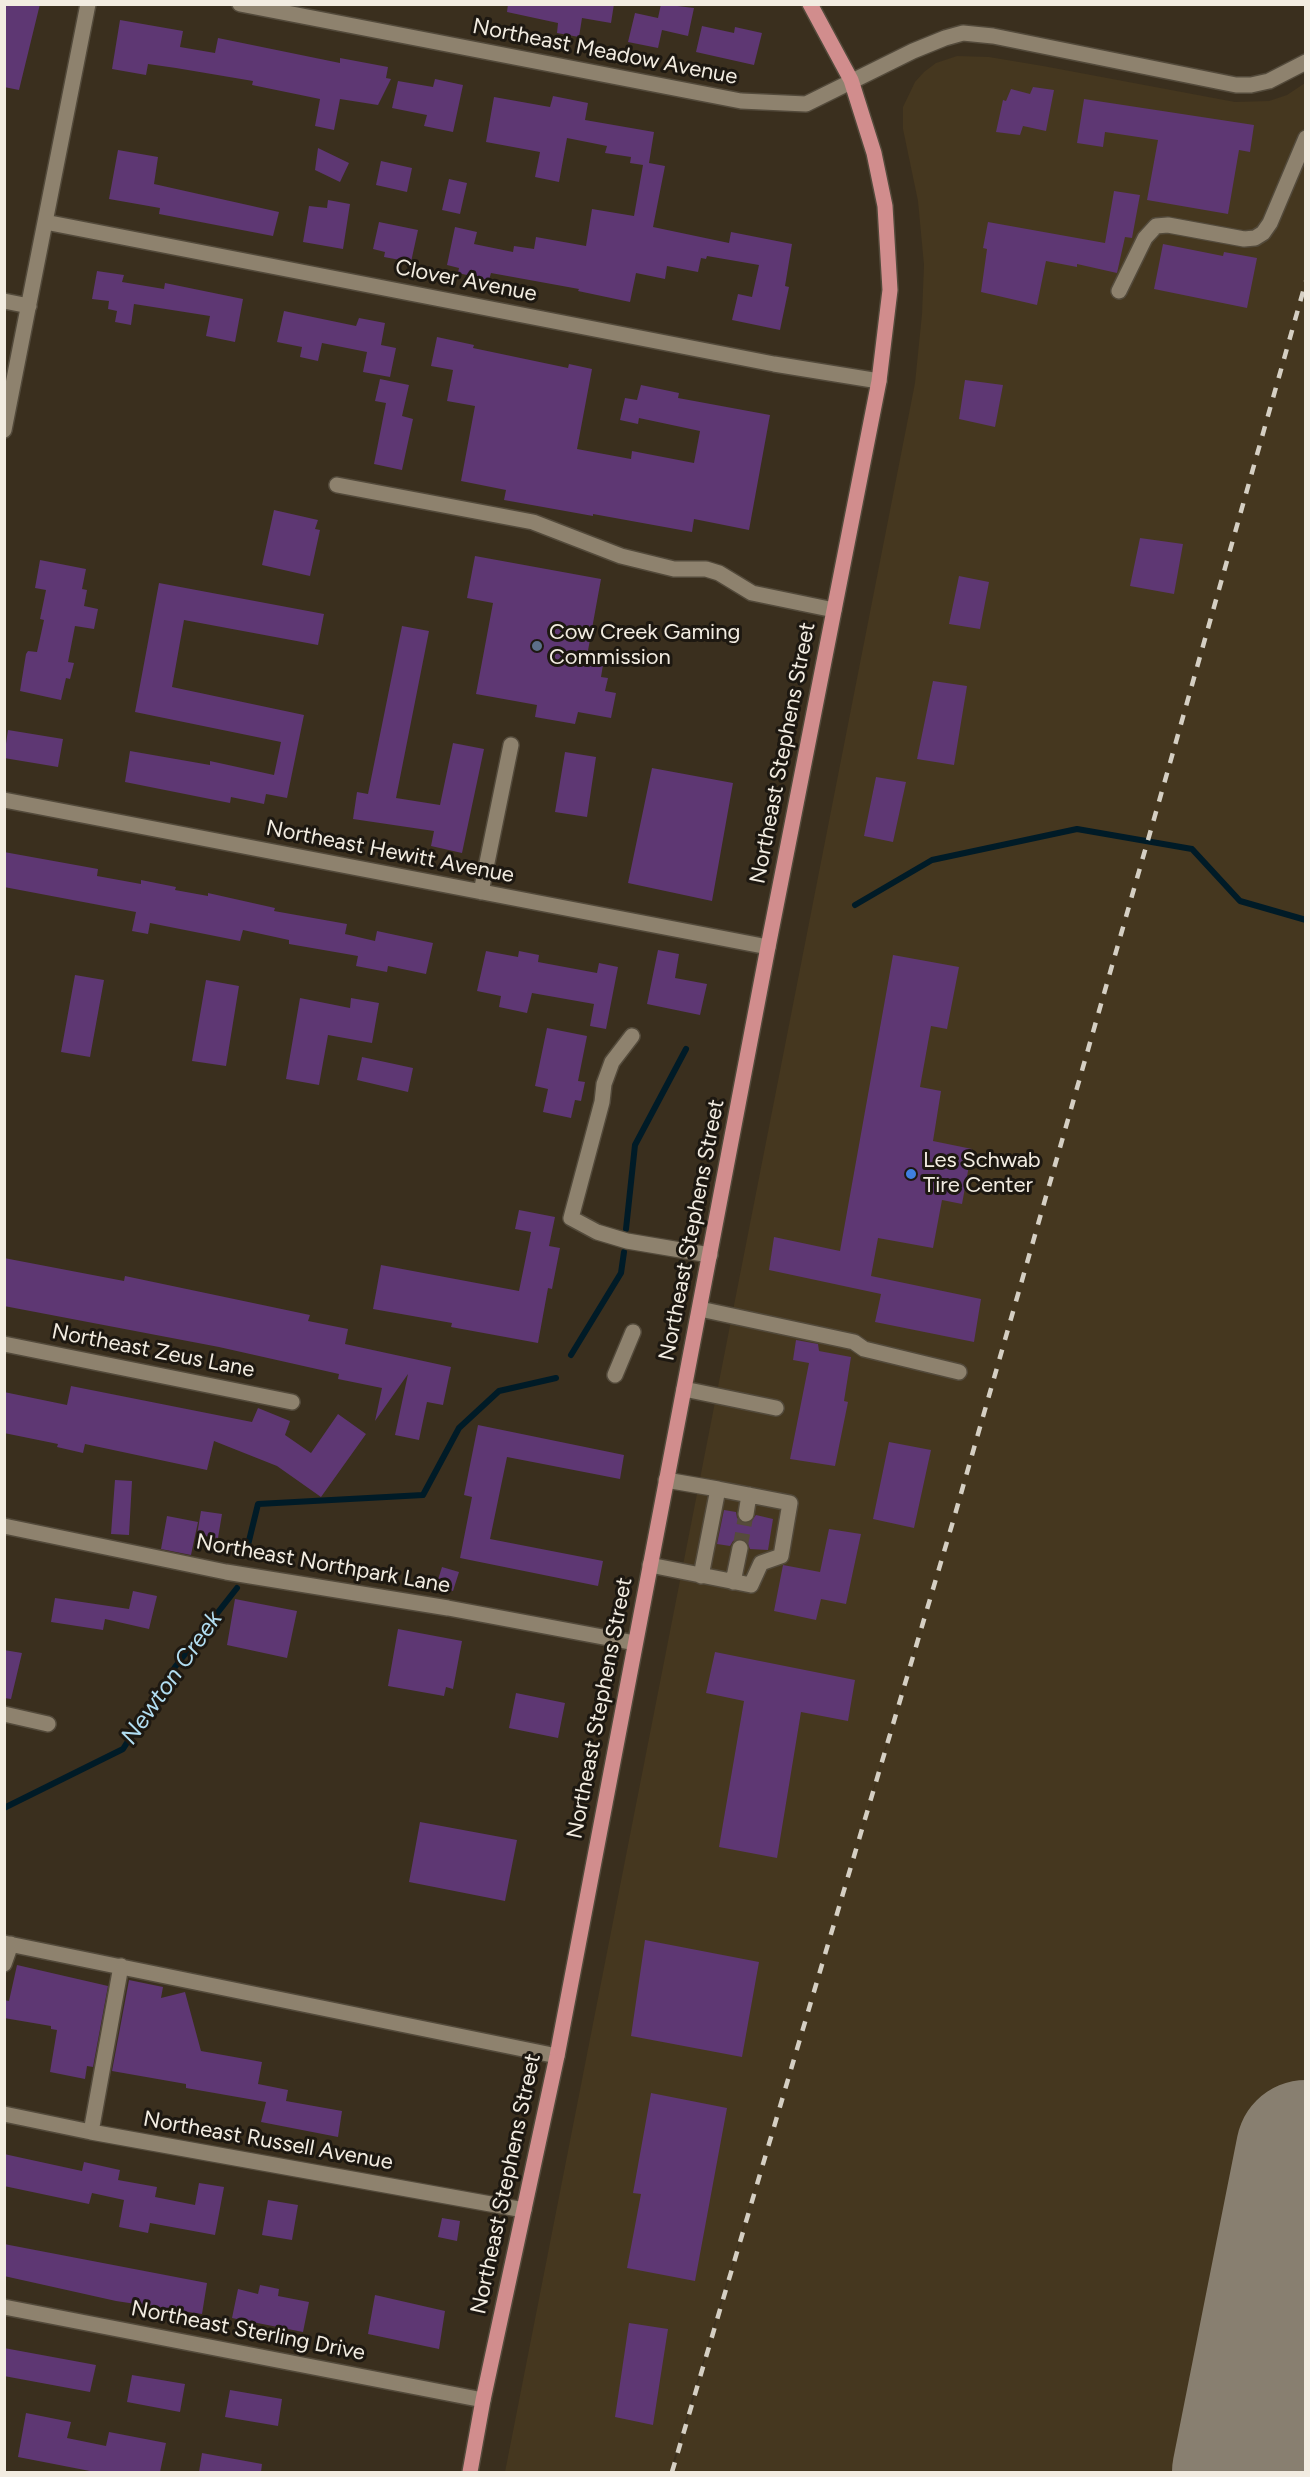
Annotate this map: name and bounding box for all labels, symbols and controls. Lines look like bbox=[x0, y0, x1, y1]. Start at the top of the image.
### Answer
street label: Northeast Meadow Avenue bbox=[470, 13, 740, 91]
street label: Clover Avenue bbox=[393, 254, 539, 308]
place label: Cow Creek Gaming Commission bbox=[549, 620, 740, 672]
street label: Northeast Stephens Street bbox=[745, 620, 821, 886]
marker: Cow Creek Gaming Commission bbox=[530, 639, 544, 653]
street label: Northeast Hewitt Avenue bbox=[264, 815, 516, 889]
street label: Northeast Stephens Street bbox=[654, 1097, 730, 1363]
place label: Les Schwab Tire Center bbox=[923, 1148, 1041, 1200]
marker: Les Schwab Tire Center bbox=[904, 1167, 918, 1181]
street label: Northeast Zeus Lane bbox=[49, 1318, 257, 1384]
street label: Northeast Northpark Lane bbox=[194, 1529, 452, 1599]
street label: Northeast Stephens Street bbox=[562, 1575, 638, 1841]
water label: Newton Creek bbox=[115, 1606, 229, 1750]
street label: Northeast Stephens Street bbox=[465, 2051, 547, 2317]
street label: Northeast Russell Avenue bbox=[141, 2106, 395, 2176]
street label: Northeast Sterling Drive bbox=[129, 2295, 367, 2367]

